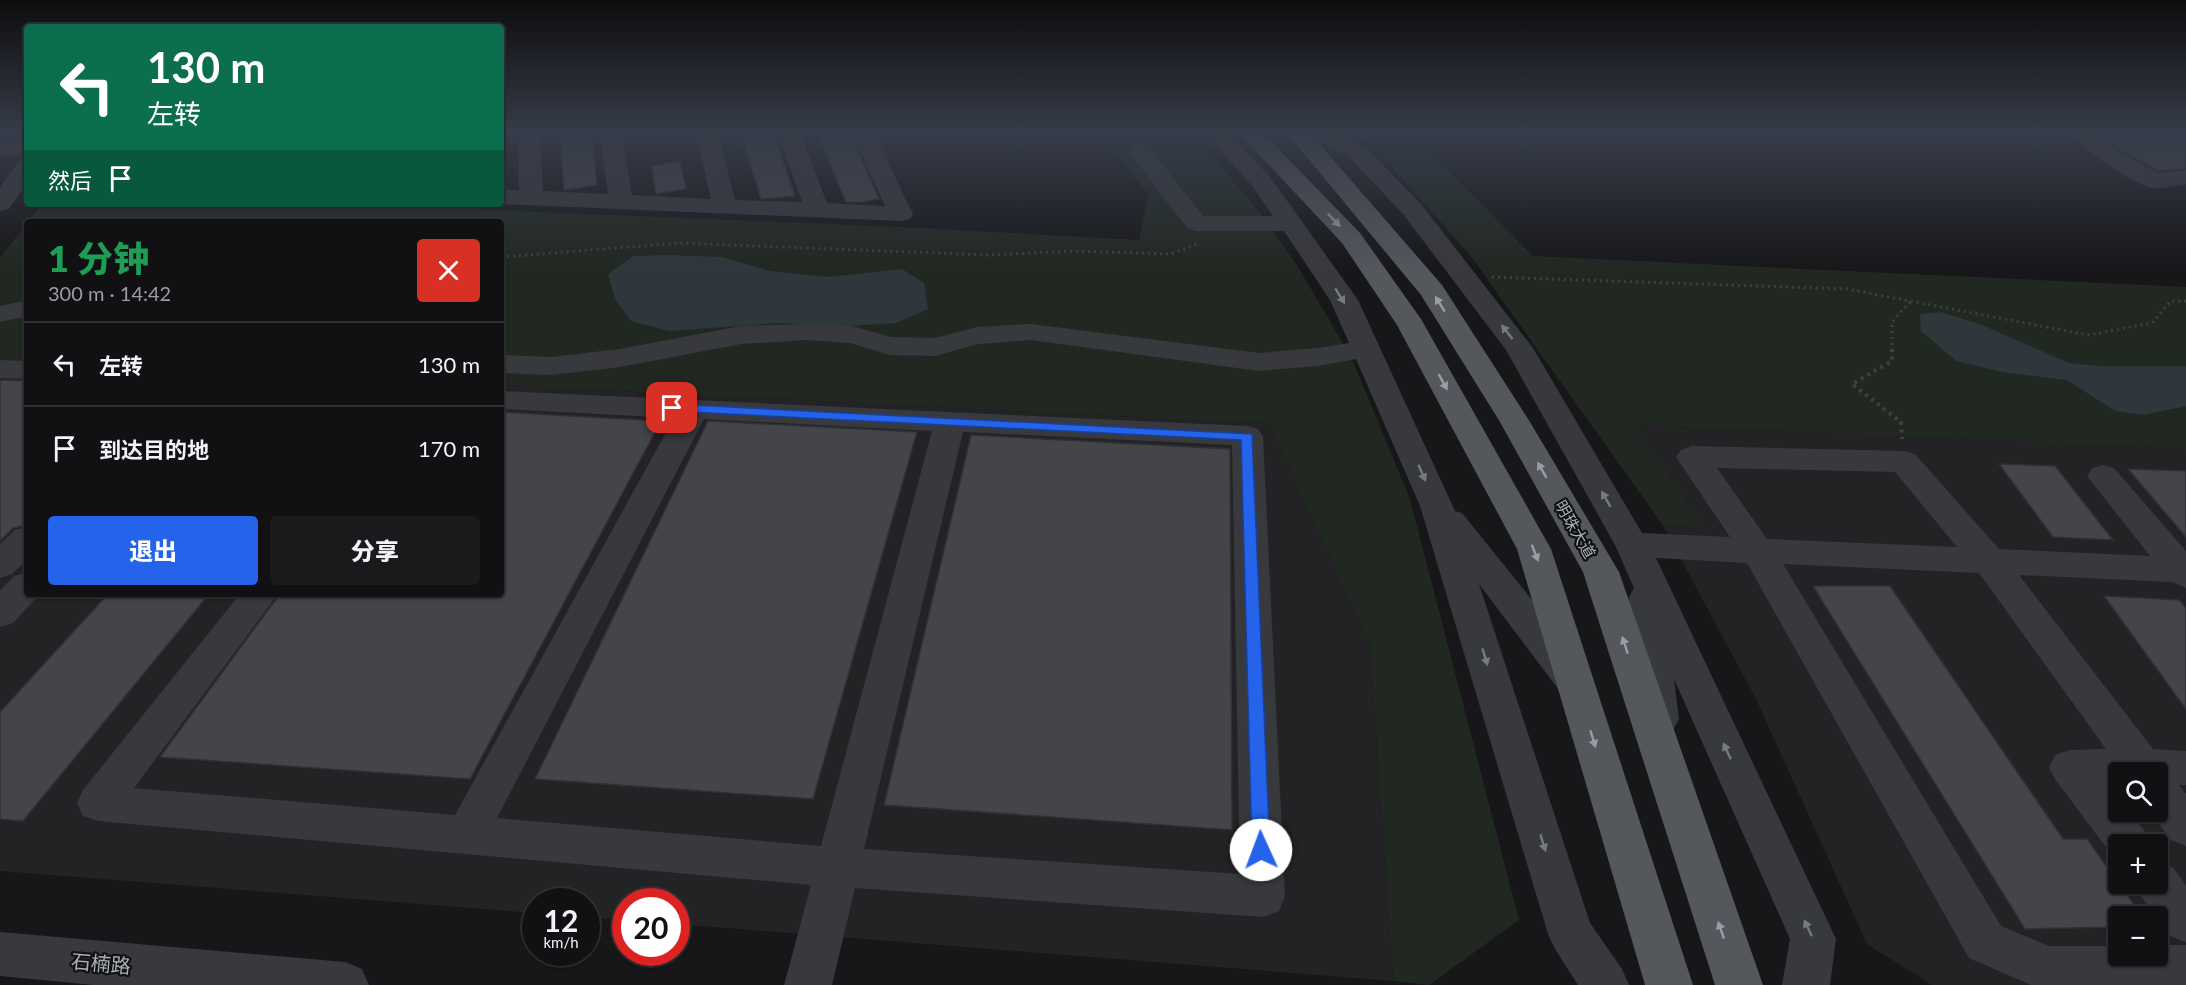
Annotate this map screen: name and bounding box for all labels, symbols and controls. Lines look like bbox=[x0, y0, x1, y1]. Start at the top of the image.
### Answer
text: 130 m bbox=[147, 42, 265, 92]
icon: left bbox=[48, 48, 126, 126]
text: 左转 bbox=[147, 97, 201, 130]
icon: arrive bbox=[104, 162, 137, 195]
text: 然后 bbox=[48, 167, 92, 194]
one-way arrow bbox=[1327, 213, 1341, 227]
text: 1 分钟 bbox=[48, 236, 149, 280]
button: close bbox=[417, 239, 480, 302]
text: 300 m · 14:42 bbox=[48, 281, 171, 305]
one-way arrow bbox=[1335, 288, 1346, 304]
one-way arrow bbox=[1435, 296, 1446, 312]
one-way arrow bbox=[1500, 324, 1513, 340]
icon: left bbox=[48, 348, 81, 381]
text: 130 m bbox=[418, 351, 480, 378]
text: 左转 bbox=[99, 352, 143, 379]
one-way arrow bbox=[1438, 373, 1448, 390]
pin bbox=[646, 382, 697, 433]
icon: arrive bbox=[655, 391, 688, 424]
icon: arrive bbox=[48, 432, 81, 465]
text: 170 m bbox=[418, 435, 480, 462]
text: 到达目的地 bbox=[99, 436, 209, 463]
one-way arrow bbox=[1537, 461, 1547, 478]
one-way arrow bbox=[1418, 464, 1427, 481]
one-way arrow bbox=[1601, 490, 1611, 507]
street label: 明珠大道 bbox=[1552, 497, 1600, 561]
button: 退出 bbox=[48, 516, 258, 585]
button: 分享 bbox=[270, 516, 480, 585]
one-way arrow bbox=[1531, 544, 1540, 562]
one-way arrow bbox=[1620, 636, 1630, 654]
one-way arrow bbox=[1481, 648, 1490, 666]
one-way arrow bbox=[1589, 730, 1598, 748]
one-way arrow bbox=[1722, 742, 1731, 759]
map controls bbox=[2108, 762, 2168, 966]
button: search bbox=[2108, 762, 2168, 822]
position arrow bbox=[1229, 818, 1293, 882]
one-way arrow bbox=[1539, 834, 1548, 852]
button: + bbox=[2108, 834, 2168, 894]
speed limit sign: 20 bbox=[612, 888, 690, 966]
text: 12 bbox=[544, 902, 578, 938]
button: − bbox=[2108, 906, 2168, 966]
one-way arrow bbox=[1715, 920, 1725, 938]
one-way arrow bbox=[1803, 920, 1812, 937]
text: km/h bbox=[543, 933, 579, 951]
street label: 石楠路 bbox=[70, 948, 132, 978]

